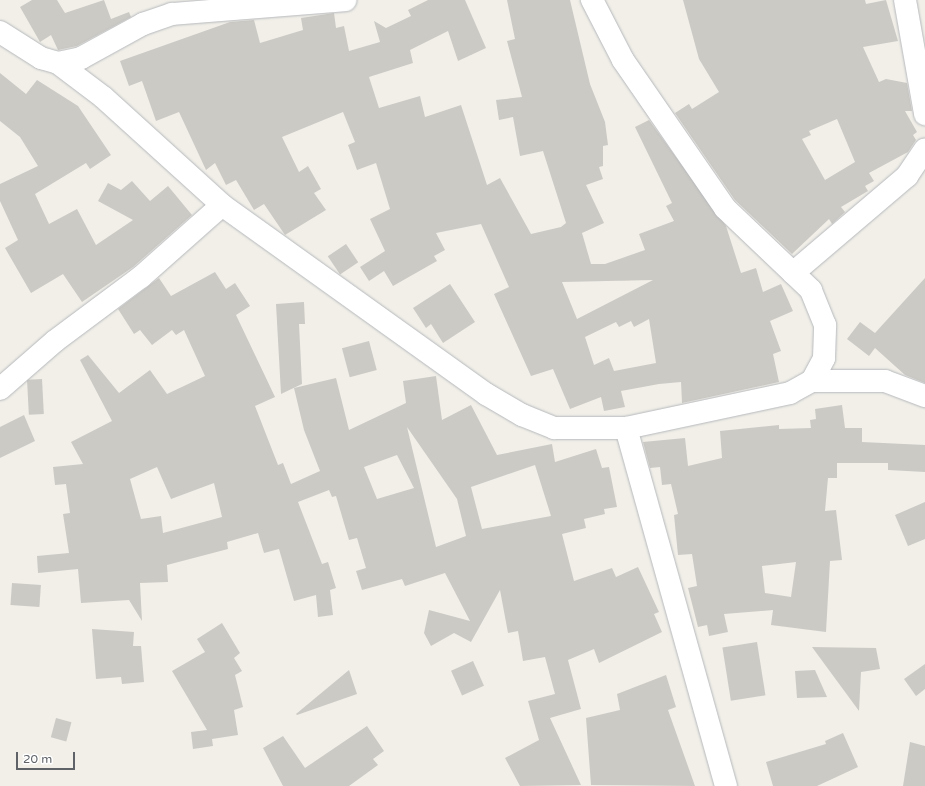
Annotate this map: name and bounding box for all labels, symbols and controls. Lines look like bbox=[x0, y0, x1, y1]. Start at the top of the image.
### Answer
scale bar bbox=[18, 744, 77, 770]
text: 20 m bbox=[23, 752, 52, 766]

